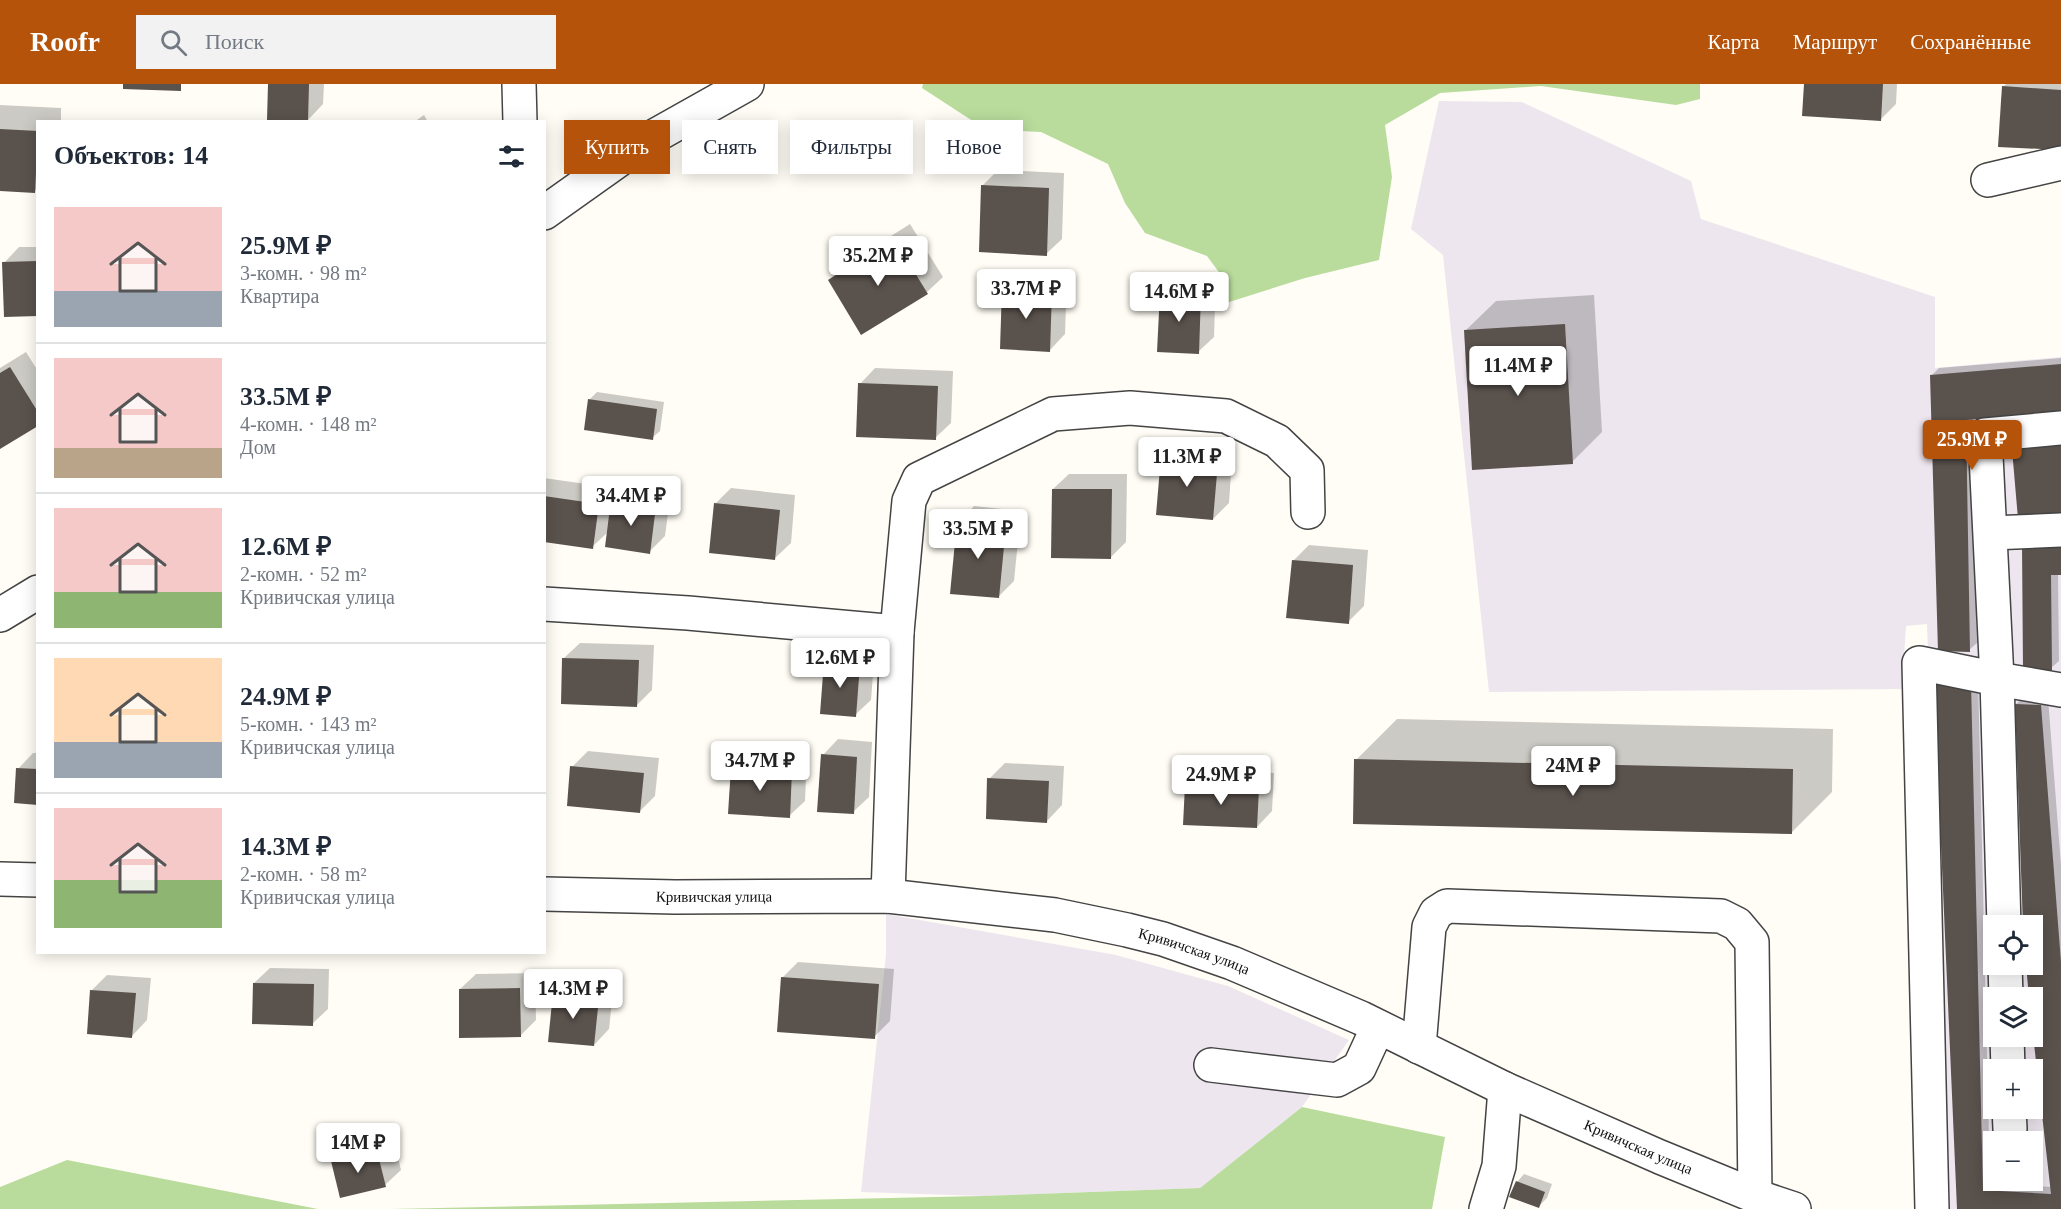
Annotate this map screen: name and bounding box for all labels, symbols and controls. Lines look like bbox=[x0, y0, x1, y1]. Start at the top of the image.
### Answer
search box bbox=[136, 15, 556, 69]
text: Roofr bbox=[30, 26, 100, 57]
icon: search bbox=[157, 26, 190, 59]
text: Поиск bbox=[205, 29, 264, 54]
text: Карта bbox=[1708, 30, 1760, 54]
text: Маршрут bbox=[1793, 30, 1877, 54]
text: Сохранённые bbox=[1910, 30, 2031, 54]
chip: Купить bbox=[564, 120, 670, 174]
chip: Снять bbox=[682, 120, 778, 174]
chip: Фильтры bbox=[790, 120, 913, 174]
chip: Новое bbox=[925, 120, 1023, 174]
icon: filters bbox=[495, 140, 528, 173]
text: Объектов: 14 bbox=[54, 141, 208, 170]
icon: home bbox=[102, 231, 174, 303]
text: 25.9M ₽ bbox=[240, 231, 332, 260]
pin: 35.2M ₽ bbox=[823, 236, 933, 287]
text: 35.2M ₽ bbox=[843, 244, 913, 266]
text: 3-комн. · 98 m² bbox=[240, 262, 367, 284]
pin: 33.7M ₽ bbox=[971, 269, 1081, 320]
pin: 14.6M ₽ bbox=[1124, 272, 1234, 323]
text: 33.7M ₽ bbox=[991, 277, 1061, 299]
text: 14.6M ₽ bbox=[1144, 280, 1214, 302]
text: Квартира bbox=[240, 285, 319, 307]
pin: 11.4M ₽ bbox=[1463, 346, 1573, 397]
text: 11.4M ₽ bbox=[1483, 354, 1553, 376]
icon: home bbox=[102, 382, 174, 454]
text: 33.5M ₽ bbox=[240, 382, 332, 411]
text: 4-комн. · 148 m² bbox=[240, 413, 377, 435]
pin: 25.9M ₽ bbox=[1917, 420, 2027, 471]
text: 25.9M ₽ bbox=[1937, 428, 2007, 450]
text: Дом bbox=[240, 436, 276, 458]
pin: 11.3M ₽ bbox=[1132, 437, 1242, 488]
text: 11.3M ₽ bbox=[1152, 445, 1222, 467]
pin: 34.4M ₽ bbox=[576, 476, 686, 527]
text: 34.4M ₽ bbox=[596, 484, 666, 506]
pin: 33.5M ₽ bbox=[923, 509, 1033, 560]
text: 33.5M ₽ bbox=[943, 517, 1013, 539]
icon: home bbox=[102, 532, 174, 604]
text: 12.6M ₽ bbox=[240, 532, 332, 561]
text: 2-комн. · 52 m² bbox=[240, 563, 367, 585]
text: Кривичская улица bbox=[240, 586, 395, 608]
pin: 12.6M ₽ bbox=[785, 638, 895, 689]
text: 12.6M ₽ bbox=[805, 646, 875, 668]
icon: home bbox=[102, 682, 174, 754]
text: 24.9M ₽ bbox=[240, 682, 332, 711]
text: 5-комн. · 143 m² bbox=[240, 713, 377, 735]
text: Кривичская улица bbox=[240, 736, 395, 758]
pin: 34.7M ₽ bbox=[705, 741, 815, 792]
pin: 24M ₽ bbox=[1531, 746, 1615, 797]
text: 34.7M ₽ bbox=[725, 749, 795, 771]
text: 24M ₽ bbox=[1545, 754, 1601, 776]
pin: 24.9M ₽ bbox=[1166, 755, 1276, 806]
text: 24.9M ₽ bbox=[1186, 763, 1256, 785]
icon: home bbox=[102, 832, 174, 904]
text: 14.3M ₽ bbox=[240, 832, 332, 861]
text: 2-комн. · 58 m² bbox=[240, 863, 367, 885]
text: Кривичская улица bbox=[240, 886, 395, 908]
street label: Кривичская улица bbox=[656, 889, 773, 905]
map controls bbox=[1983, 915, 2043, 1191]
button: locate bbox=[1983, 915, 2043, 975]
street label: Кривичская улица bbox=[1137, 925, 1252, 978]
pin: 14.3M ₽ bbox=[518, 969, 628, 1020]
text: 14.3M ₽ bbox=[538, 977, 608, 999]
button: layers bbox=[1983, 987, 2043, 1047]
button: + bbox=[1983, 1059, 2043, 1119]
street label: Кривичская улица bbox=[1582, 1117, 1695, 1178]
pin: 14M ₽ bbox=[316, 1123, 400, 1174]
text: 14M ₽ bbox=[330, 1131, 386, 1153]
button: − bbox=[1983, 1131, 2043, 1191]

